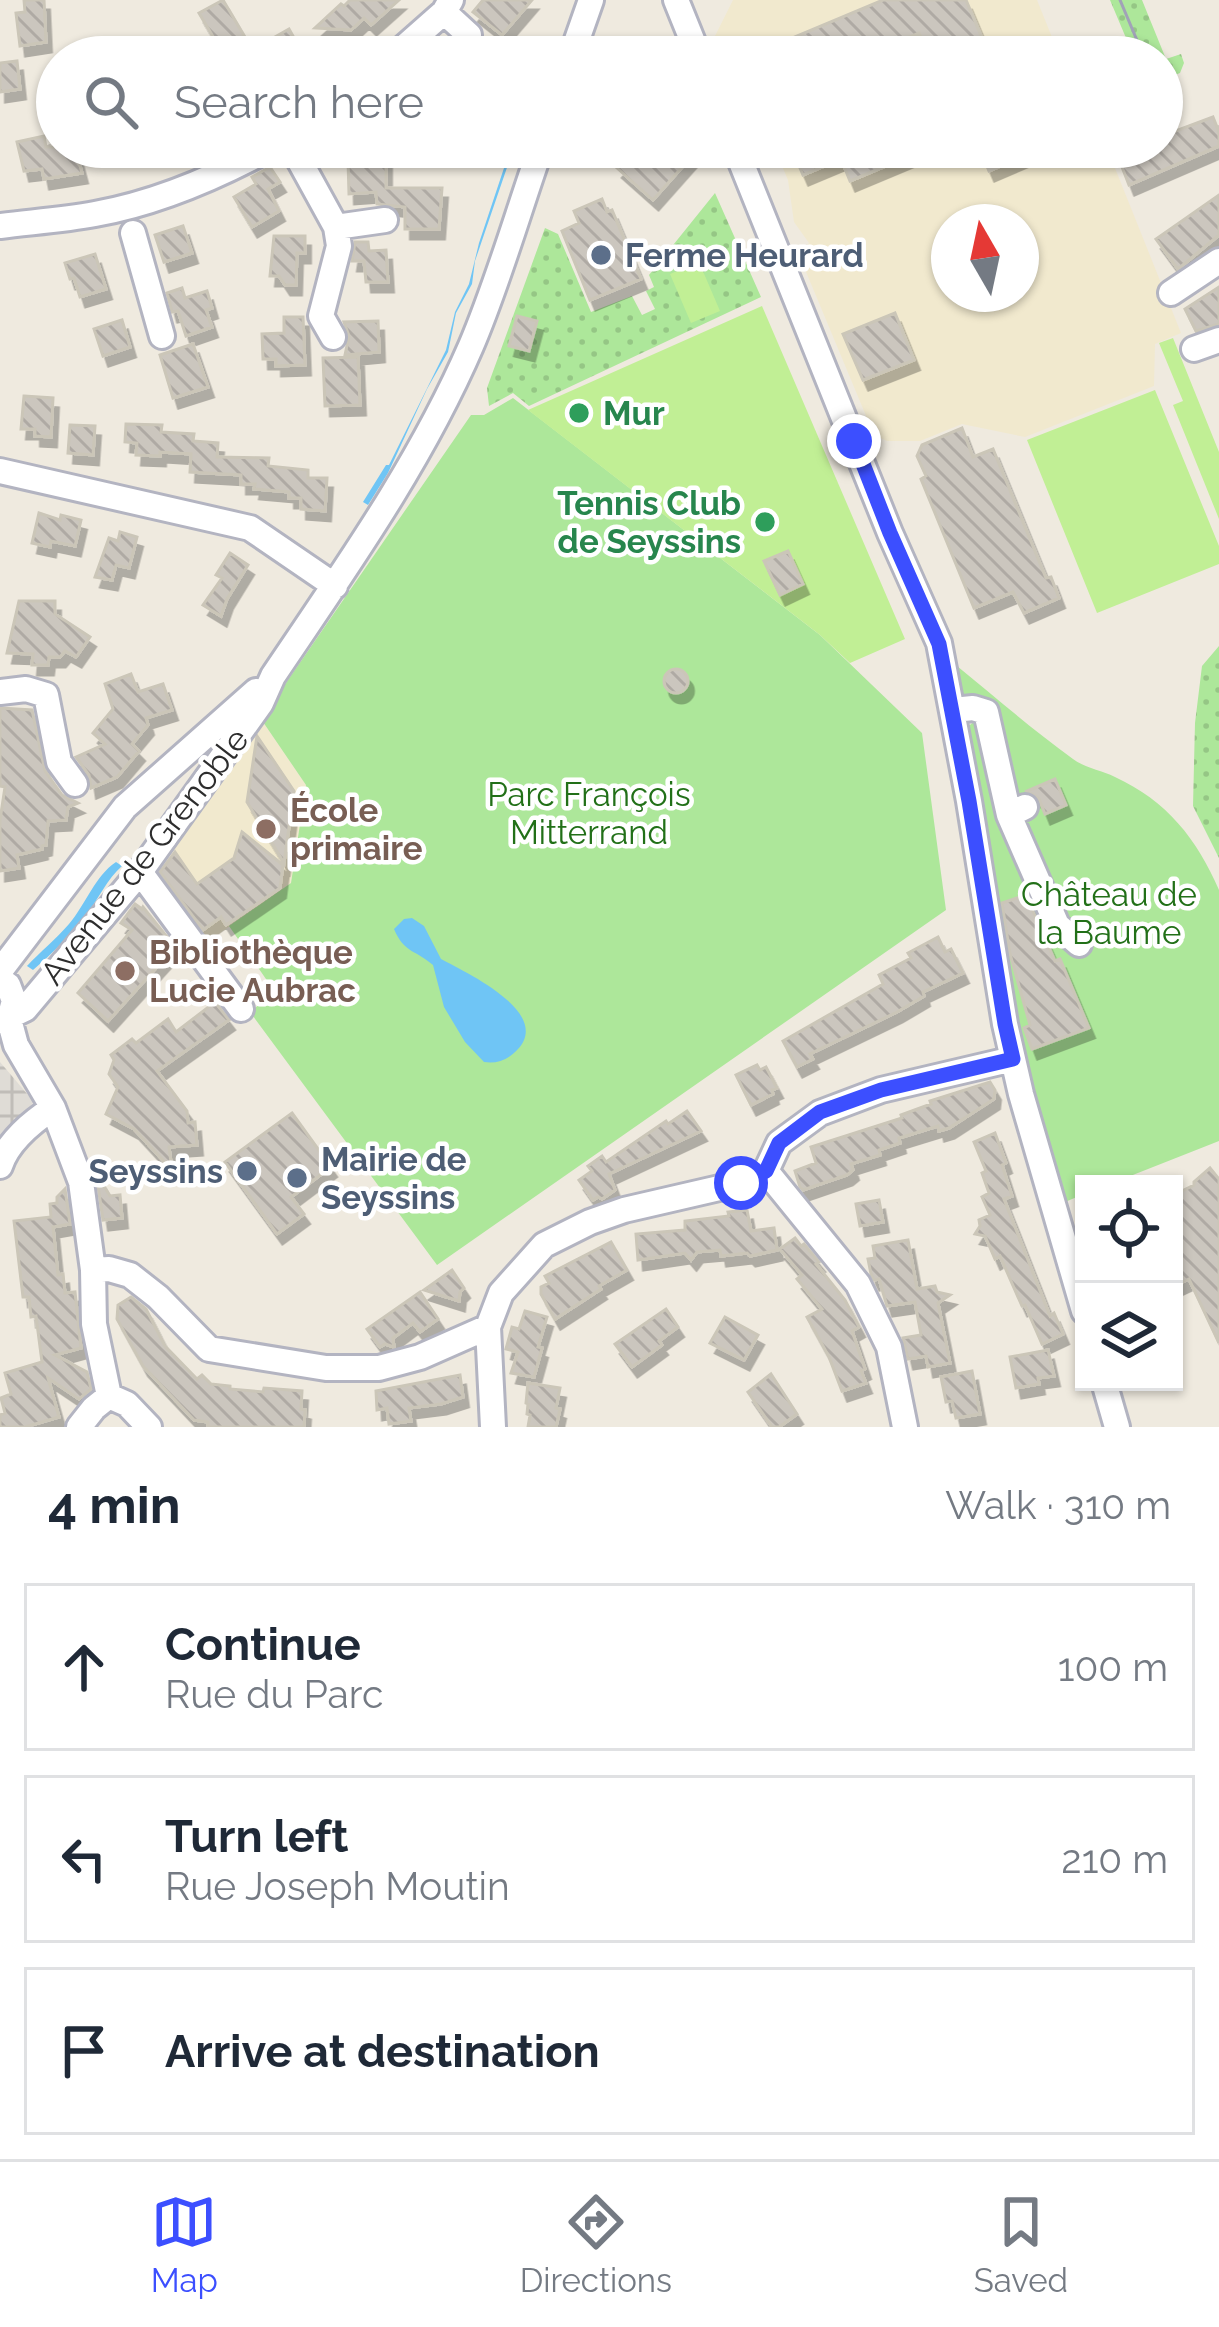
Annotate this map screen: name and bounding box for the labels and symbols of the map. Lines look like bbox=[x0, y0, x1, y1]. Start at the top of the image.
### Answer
north arrow bbox=[931, 204, 1039, 312]
place label: Ferme Heurard bbox=[625, 236, 864, 275]
marker: Ferme Heurard bbox=[588, 242, 614, 268]
place label: Mur bbox=[603, 394, 665, 433]
marker: Mur bbox=[566, 400, 592, 426]
route end bbox=[827, 414, 881, 468]
place label: Tennis Club de Seyssins bbox=[557, 484, 741, 561]
marker: Tennis Club de Seyssins bbox=[752, 509, 778, 535]
street label: Avenue de Grenoble bbox=[32, 721, 256, 992]
park label: Parc François Mitterrand bbox=[487, 775, 691, 852]
place label: École primaire bbox=[290, 791, 423, 868]
marker: École primaire bbox=[253, 816, 279, 842]
park label: Château de la Baume bbox=[1021, 875, 1197, 952]
place label: Bibliothèque Lucie Aubrac bbox=[149, 933, 356, 1010]
marker: Bibliothèque Lucie Aubrac bbox=[112, 958, 138, 984]
place label: Mairie de Seyssins bbox=[321, 1140, 467, 1217]
place label: Seyssins bbox=[89, 1152, 223, 1191]
route start bbox=[714, 1156, 768, 1210]
marker: Seyssins bbox=[234, 1158, 260, 1184]
marker: Mairie de Seyssins bbox=[284, 1165, 310, 1191]

